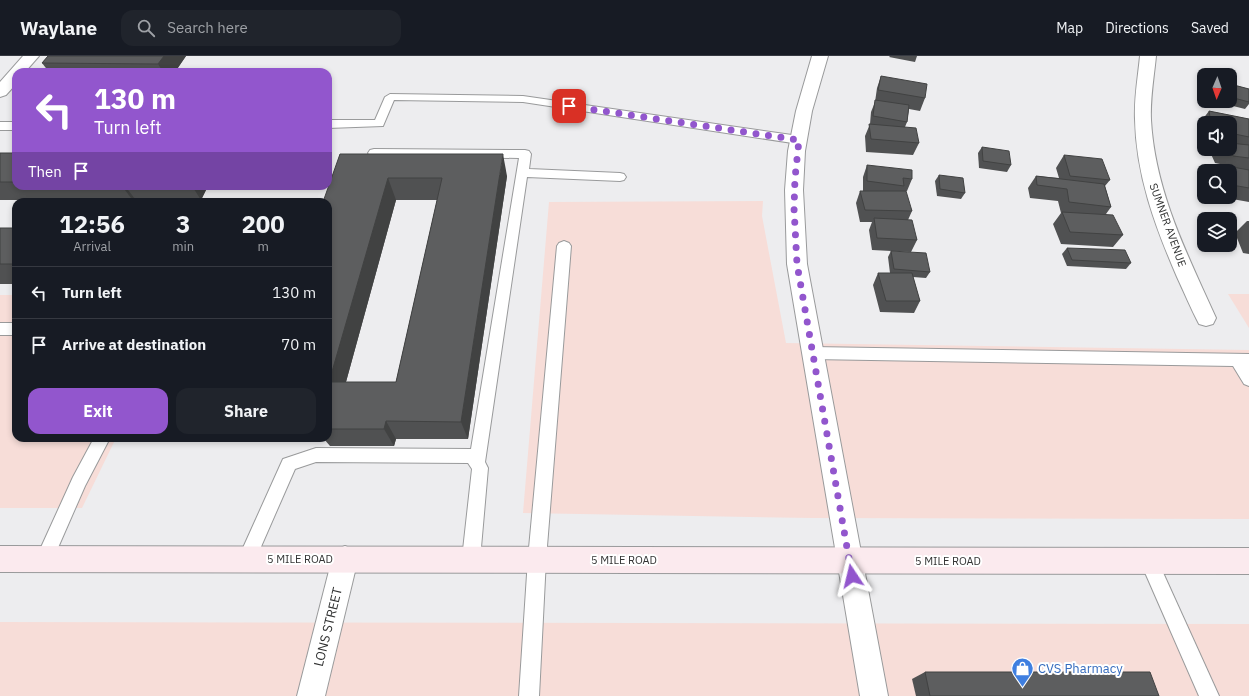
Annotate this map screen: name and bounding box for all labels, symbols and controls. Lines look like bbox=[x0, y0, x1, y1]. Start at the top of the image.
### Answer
search box bbox=[121, 10, 401, 46]
text: Waylane bbox=[20, 16, 97, 40]
icon: search bbox=[135, 17, 157, 39]
text: Search here bbox=[167, 18, 248, 37]
text: Map bbox=[1056, 19, 1083, 37]
text: Directions bbox=[1105, 19, 1169, 37]
text: Saved bbox=[1191, 19, 1229, 37]
north arrow bbox=[1197, 68, 1237, 108]
map controls bbox=[1197, 68, 1237, 252]
text: 130 m bbox=[94, 80, 176, 117]
icon: left bbox=[28, 84, 80, 136]
pin bbox=[552, 89, 586, 123]
icon: arrive bbox=[558, 95, 580, 117]
text: Turn left bbox=[94, 116, 162, 139]
button: sound bbox=[1197, 116, 1237, 156]
icon: arrive bbox=[70, 160, 92, 182]
text: Then bbox=[28, 162, 62, 181]
button: search bbox=[1197, 164, 1237, 204]
street label: SUMNER AVENUE bbox=[1146, 181, 1190, 269]
text: 12:56 bbox=[59, 208, 125, 240]
text: 3 bbox=[176, 208, 190, 240]
text: 200 bbox=[241, 208, 285, 240]
button: layers bbox=[1197, 212, 1237, 252]
text: Arrival bbox=[73, 238, 111, 255]
text: min bbox=[172, 238, 194, 255]
text: m bbox=[257, 238, 269, 255]
icon: left bbox=[28, 282, 50, 304]
text: Turn left bbox=[62, 283, 122, 302]
text: 130 m bbox=[272, 283, 316, 302]
icon: arrive bbox=[28, 334, 50, 356]
text: Arrive at destination bbox=[62, 335, 206, 354]
text: 70 m bbox=[281, 335, 316, 354]
button: Exit bbox=[28, 388, 168, 434]
button: Share bbox=[176, 388, 316, 434]
street label: 5 MILE ROAD bbox=[267, 552, 333, 566]
street label: 5 MILE ROAD bbox=[591, 553, 657, 567]
street label: 5 MILE ROAD bbox=[915, 554, 981, 568]
position arrow bbox=[831, 555, 873, 597]
street label: LONS STREET bbox=[310, 585, 346, 668]
shop icon: CVS Pharmacy bbox=[1009, 655, 1035, 688]
place label: CVS Pharmacy bbox=[1038, 660, 1123, 677]

